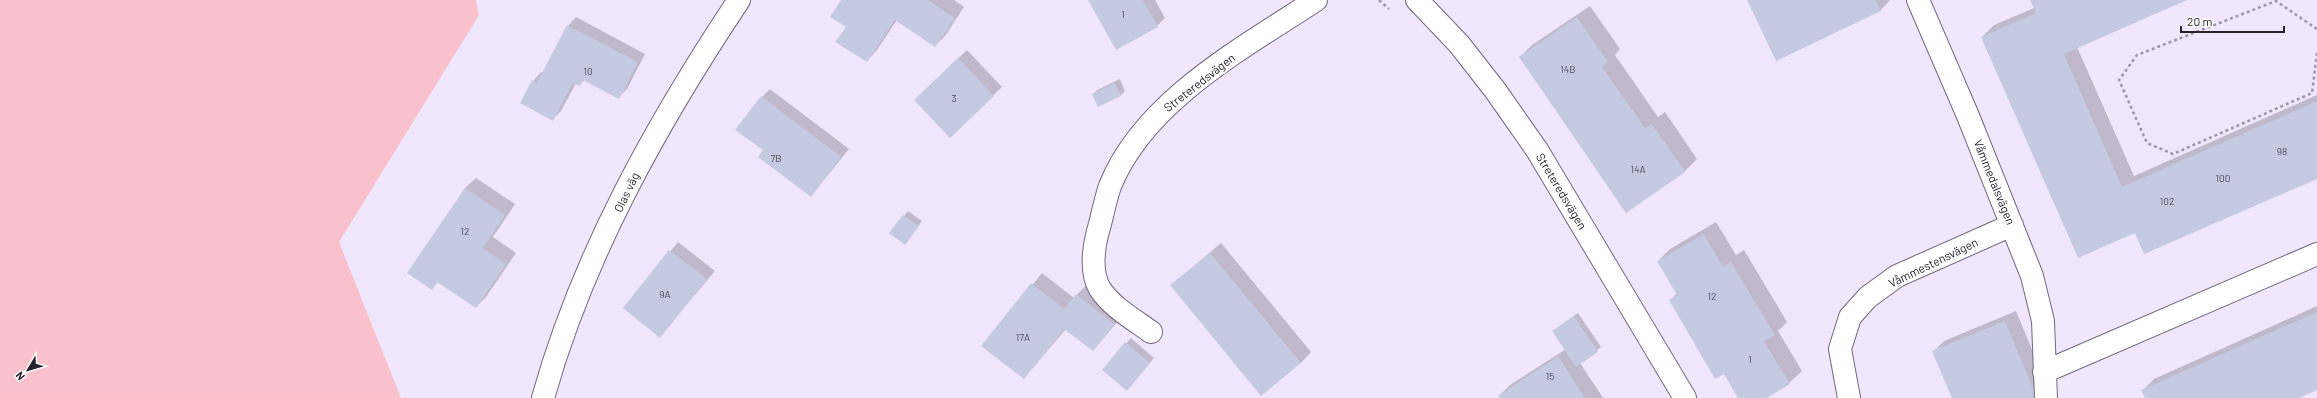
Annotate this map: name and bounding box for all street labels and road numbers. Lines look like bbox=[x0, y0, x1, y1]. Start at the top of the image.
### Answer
street label: Streteredsvägen bbox=[1161, 50, 1237, 114]
street label: Våmmedalsvägen bbox=[1972, 137, 2018, 227]
street label: Streteredsvägen bbox=[1534, 150, 1590, 232]
street label: Olas väg bbox=[610, 170, 642, 214]
street label: Våmmestensvägen bbox=[1886, 234, 1980, 290]

